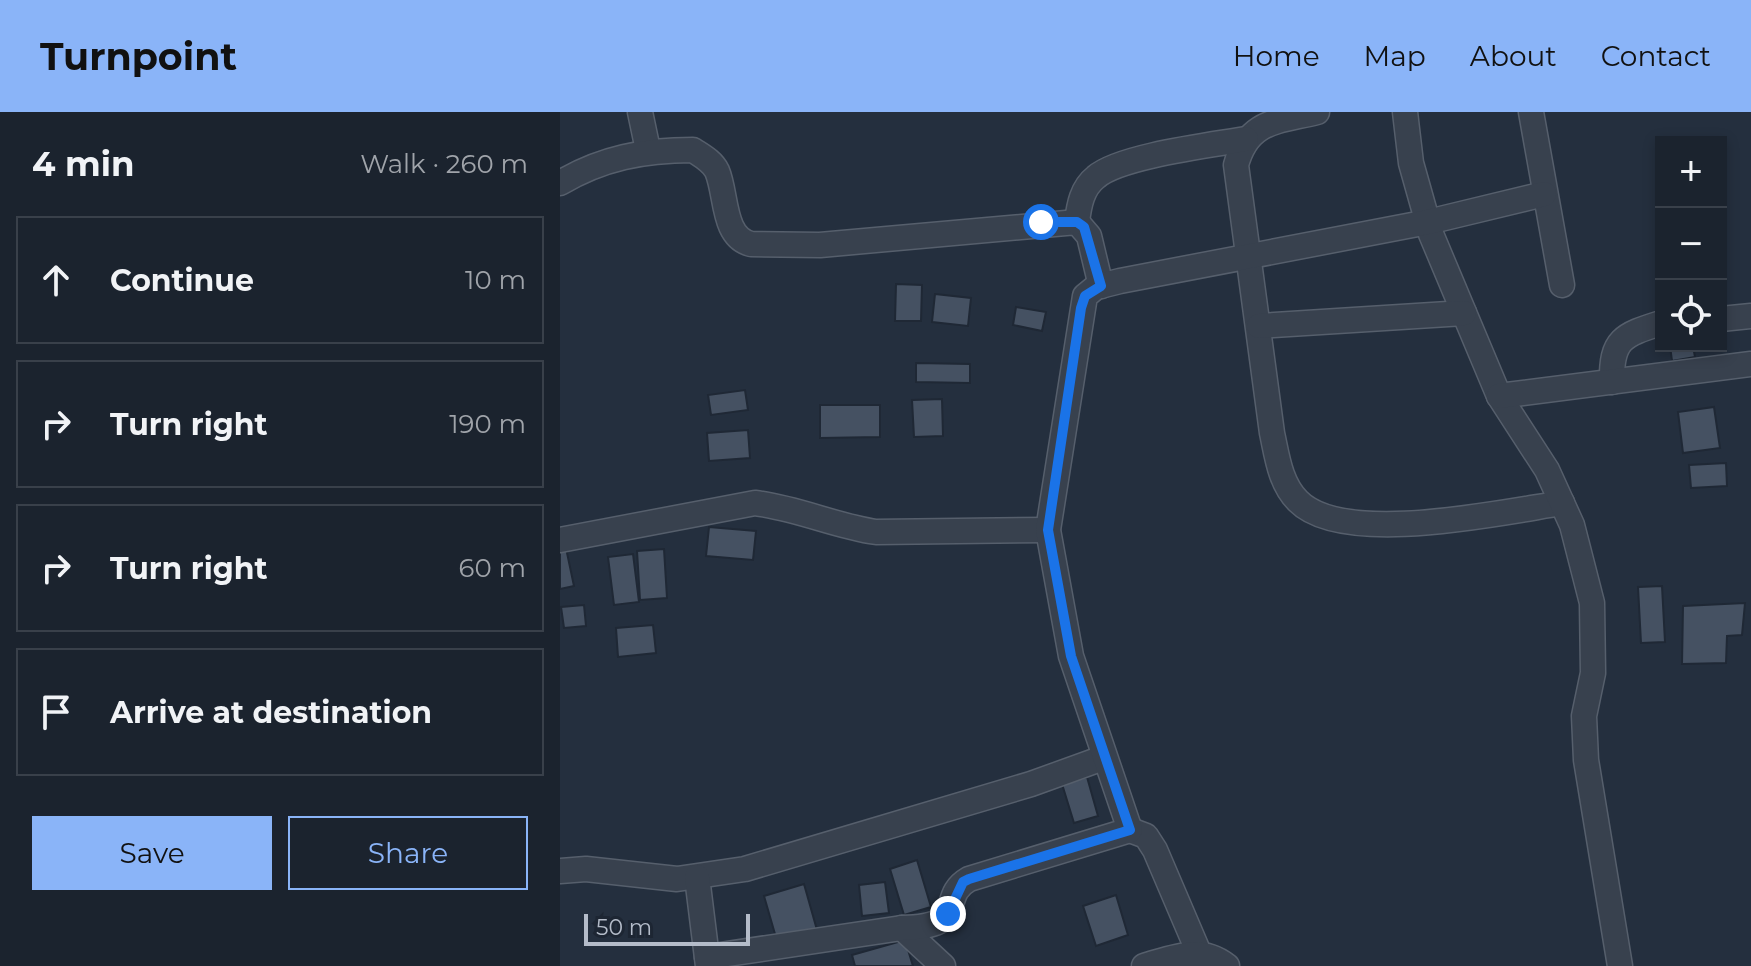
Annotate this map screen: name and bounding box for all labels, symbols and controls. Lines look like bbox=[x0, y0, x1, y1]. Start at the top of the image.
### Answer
text: Turnpoint bbox=[40, 33, 237, 80]
text: Home bbox=[1233, 39, 1320, 73]
text: Map bbox=[1364, 39, 1426, 73]
text: About bbox=[1470, 39, 1557, 73]
text: Contact bbox=[1601, 39, 1711, 73]
map controls bbox=[1655, 136, 1727, 352]
button: + bbox=[1655, 136, 1727, 208]
text: 4 min bbox=[32, 143, 134, 185]
text: Walk · 260 m bbox=[360, 148, 528, 180]
route start bbox=[1023, 204, 1059, 240]
button: − bbox=[1655, 208, 1727, 280]
icon: ahead bbox=[34, 258, 78, 302]
text: Continue bbox=[110, 262, 254, 299]
text: 10 m bbox=[465, 264, 526, 296]
button: locate bbox=[1655, 280, 1727, 352]
icon: right bbox=[34, 402, 78, 446]
text: Turn right bbox=[110, 406, 267, 443]
text: 190 m bbox=[449, 408, 526, 440]
icon: right bbox=[34, 546, 78, 590]
text: Turn right bbox=[110, 550, 267, 587]
text: 60 m bbox=[459, 552, 526, 584]
icon: arrive bbox=[34, 690, 78, 734]
text: Arrive at destination bbox=[110, 694, 432, 731]
button: Save bbox=[32, 816, 272, 890]
button: Share bbox=[288, 816, 528, 890]
route end bbox=[930, 896, 966, 932]
scale bar bbox=[584, 910, 750, 946]
text: 50 m bbox=[596, 914, 652, 941]

